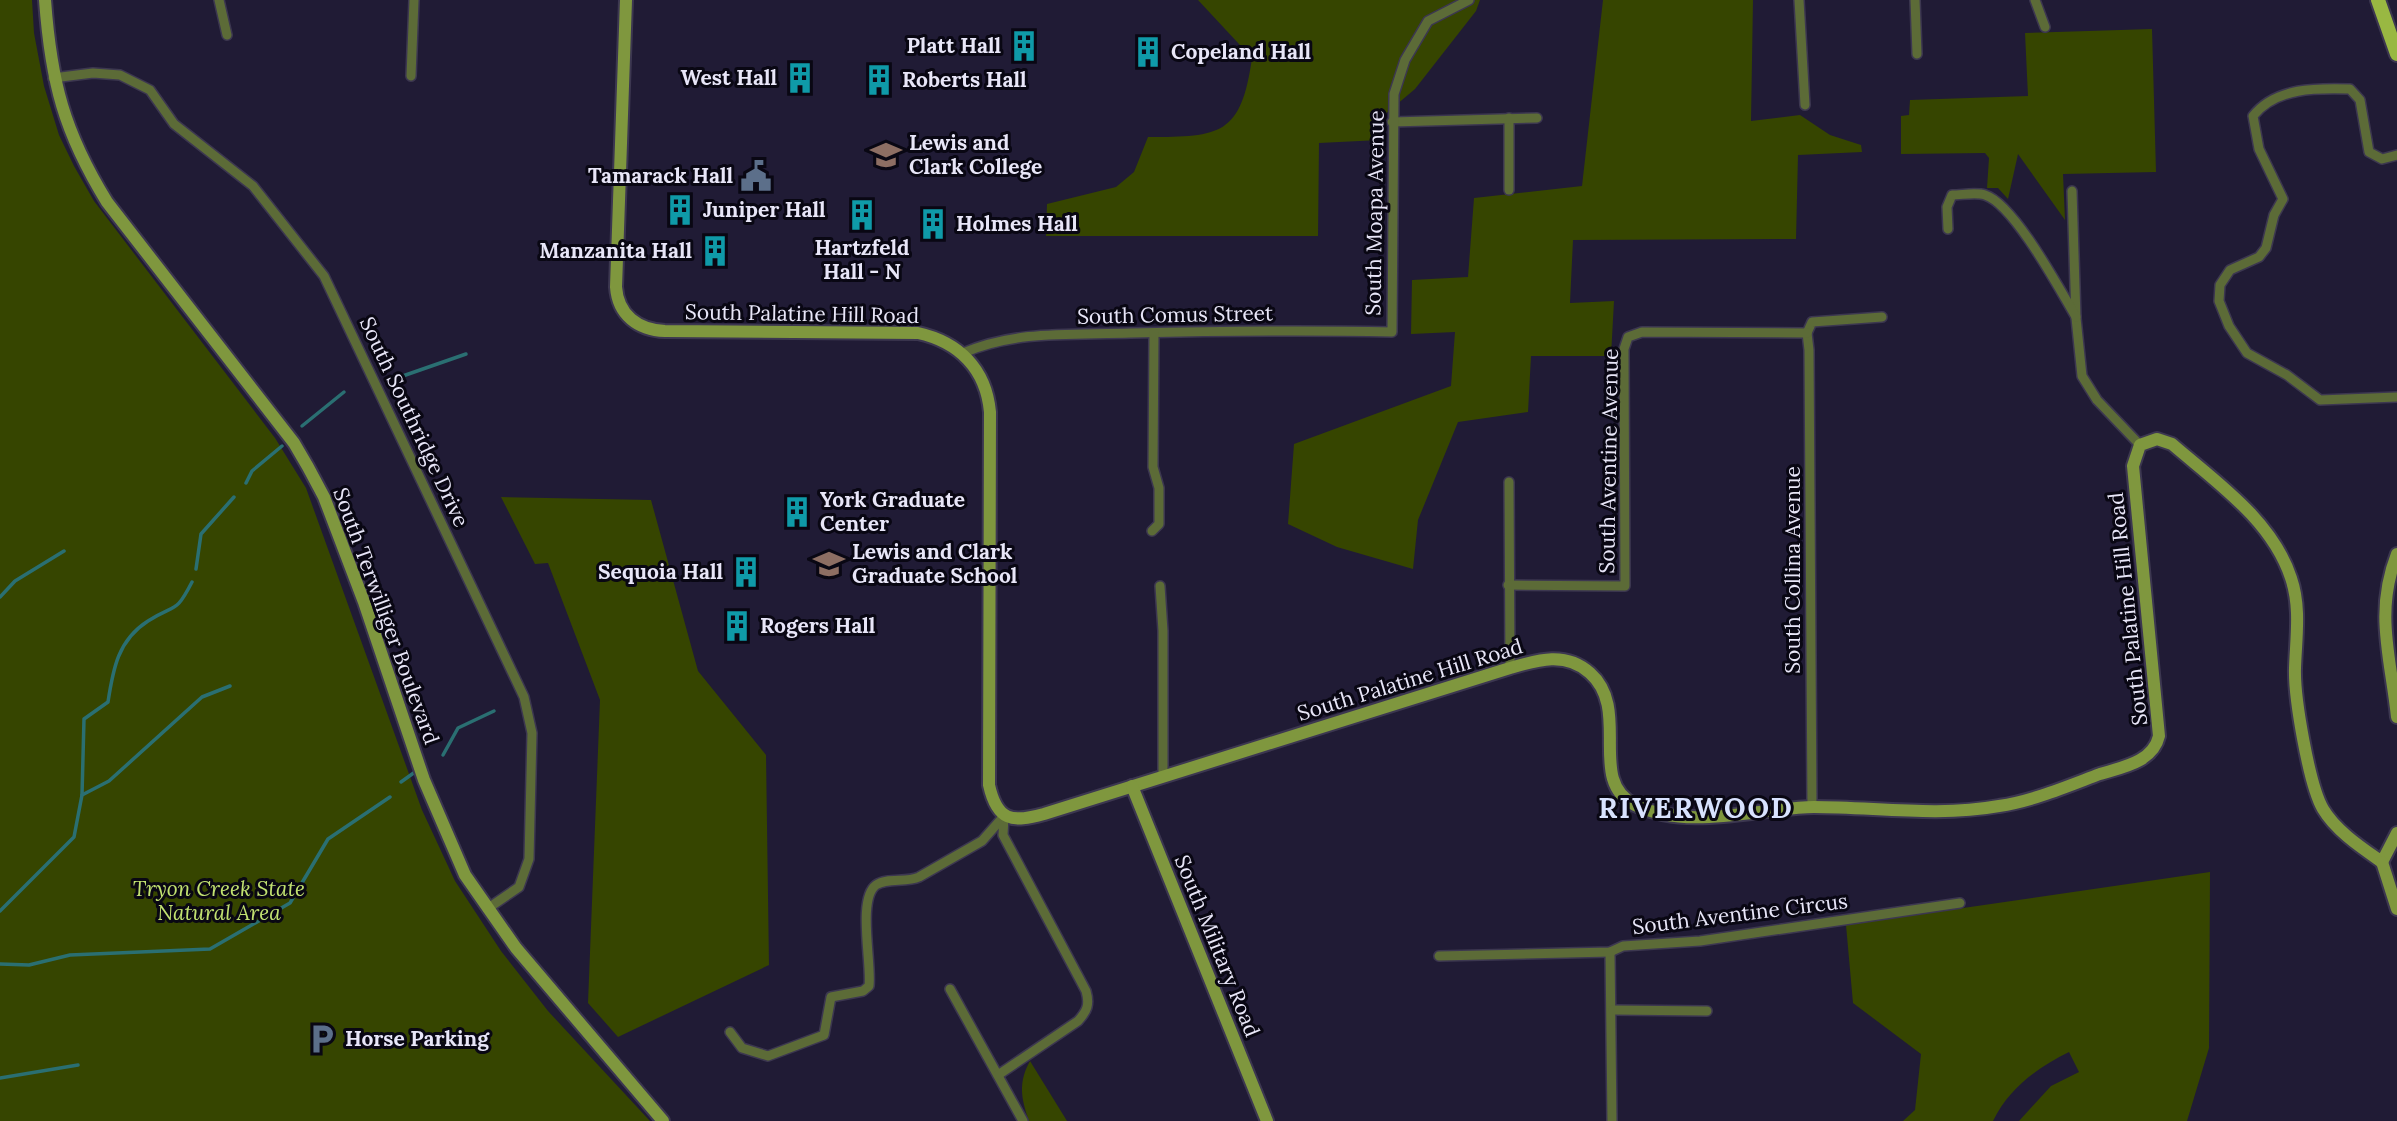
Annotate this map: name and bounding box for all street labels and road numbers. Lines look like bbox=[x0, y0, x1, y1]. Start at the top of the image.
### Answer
street label: South Moapa Avenue bbox=[1359, 110, 1390, 316]
street label: South Palatine Hill Road bbox=[685, 298, 919, 329]
street label: South Comus Street bbox=[1077, 299, 1274, 330]
street label: South Southridge Drive bbox=[354, 312, 475, 531]
street label: South Aventine Avenue bbox=[1593, 348, 1624, 574]
street label: South Collina Avenue bbox=[1779, 466, 1806, 674]
street label: South Terwilliger Boulevard bbox=[327, 484, 446, 748]
street label: South Palatine Hill Road bbox=[2102, 491, 2153, 727]
street label: South Palatine Hill Road bbox=[1294, 632, 1526, 727]
street label: South Military Road bbox=[1169, 851, 1266, 1041]
street label: South Aventine Circus bbox=[1631, 887, 1849, 940]

